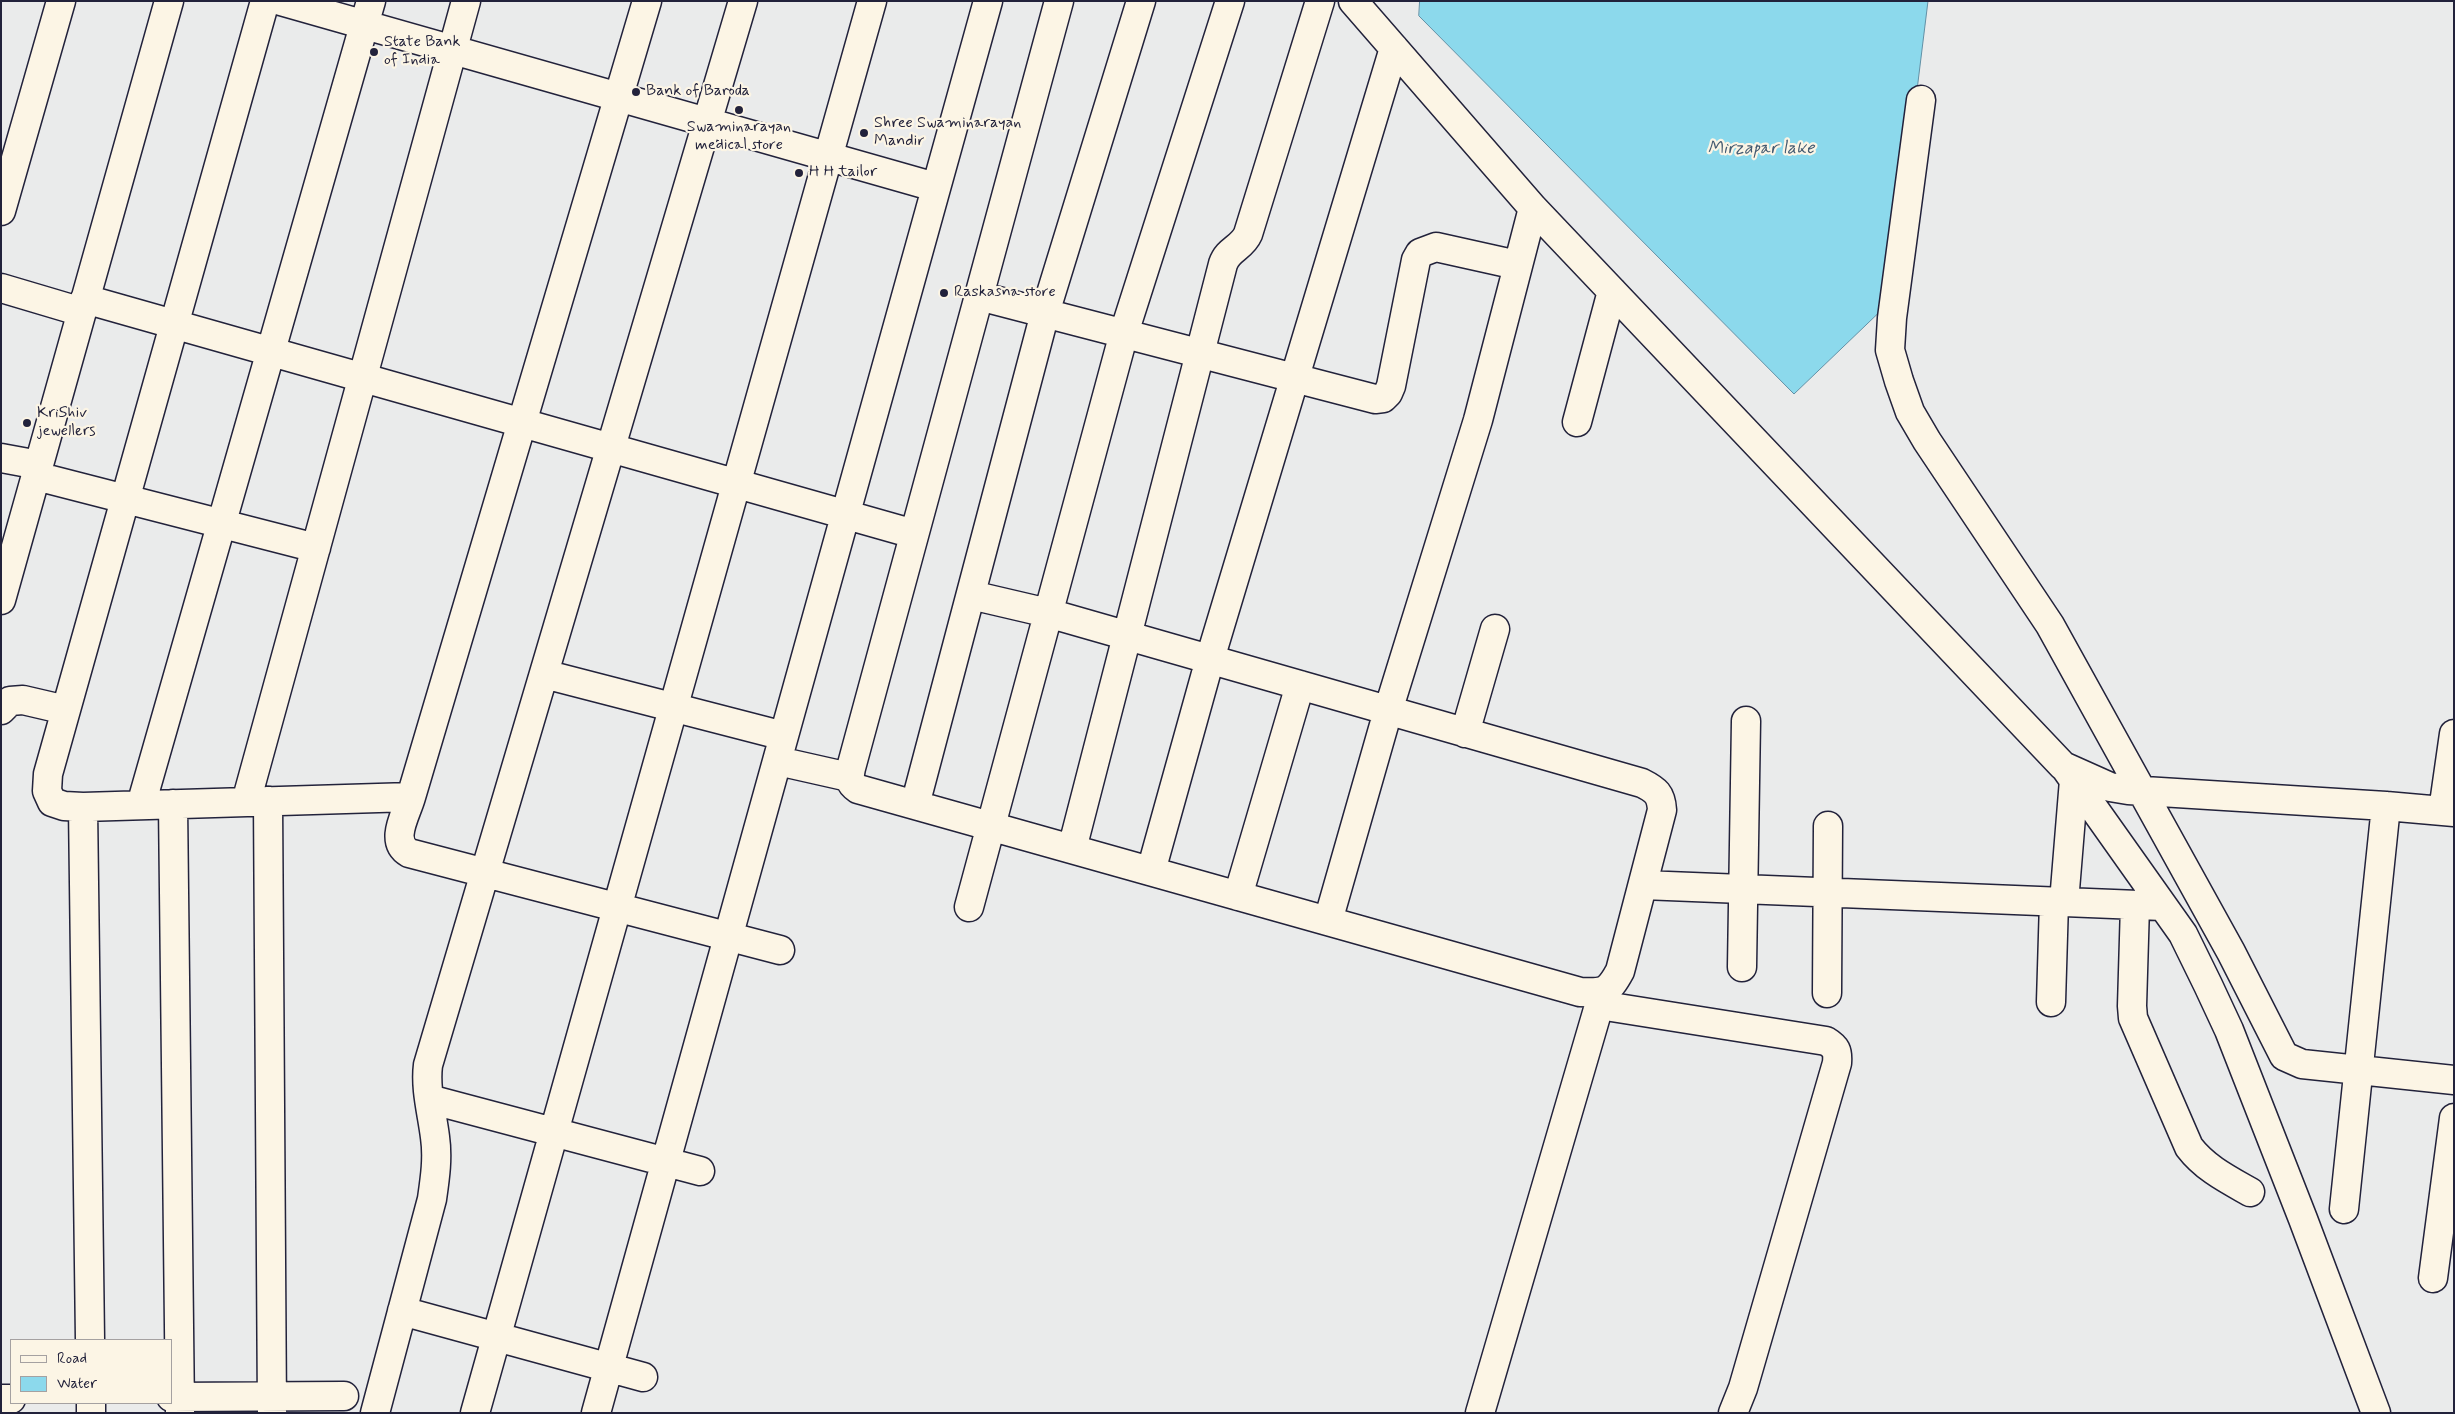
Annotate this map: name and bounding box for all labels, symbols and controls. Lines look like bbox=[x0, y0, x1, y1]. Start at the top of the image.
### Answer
place label: State Bank of India bbox=[384, 33, 460, 71]
marker: State Bank of India bbox=[368, 46, 380, 58]
place label: Bank of Baroda bbox=[646, 82, 750, 102]
marker: Bank of Baroda bbox=[630, 86, 642, 98]
marker: Swaminarayan medical store bbox=[733, 104, 745, 116]
place label: Shree Swaminarayan Mandir bbox=[874, 114, 1021, 152]
place label: Swaminarayan medical store bbox=[687, 118, 791, 156]
marker: Shree Swaminarayan Mandir bbox=[858, 127, 870, 139]
water label: Mirzapar lake bbox=[1708, 138, 1814, 160]
place label: H H tailor bbox=[809, 163, 877, 183]
marker: H H tailor bbox=[793, 167, 805, 179]
place label: Raskasna store bbox=[954, 283, 1056, 303]
marker: Raskasna store bbox=[938, 287, 950, 299]
place label: KriShiv jewellers bbox=[37, 404, 96, 442]
marker: KriShiv jewellers bbox=[21, 417, 33, 429]
legend bbox=[10, 1339, 172, 1404]
text: Road bbox=[57, 1349, 87, 1369]
text: Water bbox=[57, 1374, 97, 1394]

